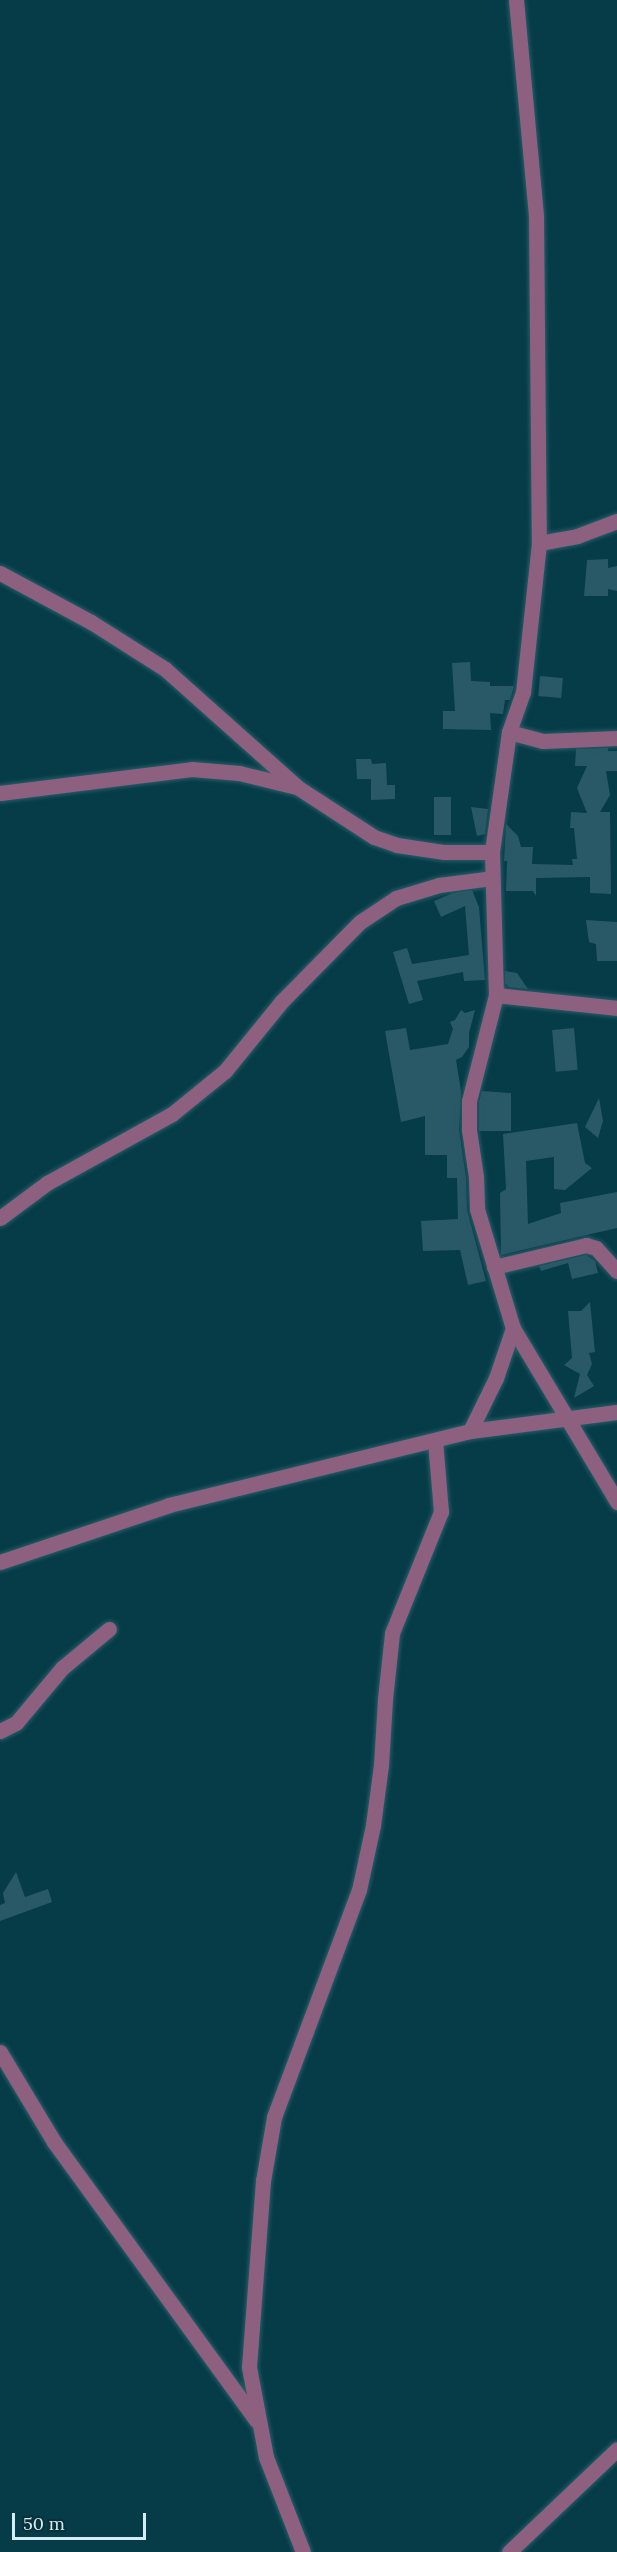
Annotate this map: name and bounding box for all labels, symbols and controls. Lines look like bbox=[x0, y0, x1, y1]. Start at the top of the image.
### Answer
scale bar bbox=[15, 2501, 148, 2539]
text: 50 m bbox=[23, 2512, 65, 2535]

